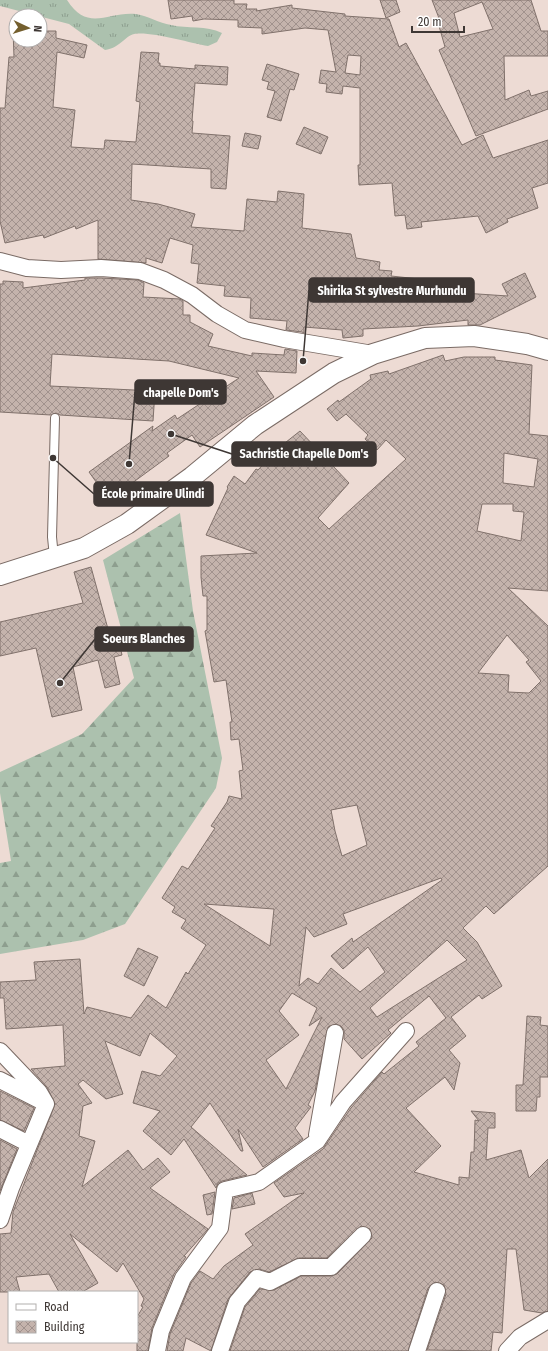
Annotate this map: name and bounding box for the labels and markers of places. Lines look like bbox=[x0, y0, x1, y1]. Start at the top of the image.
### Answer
callout: Shirika St sylvestre Murhundu bbox=[309, 278, 474, 302]
callout: chapelle Dom's bbox=[135, 380, 226, 404]
callout: Sachristie Chapelle Dom's bbox=[232, 442, 376, 466]
callout: École primaire Ulindi bbox=[94, 482, 213, 506]
callout: Soeurs Blanches bbox=[95, 627, 193, 651]

